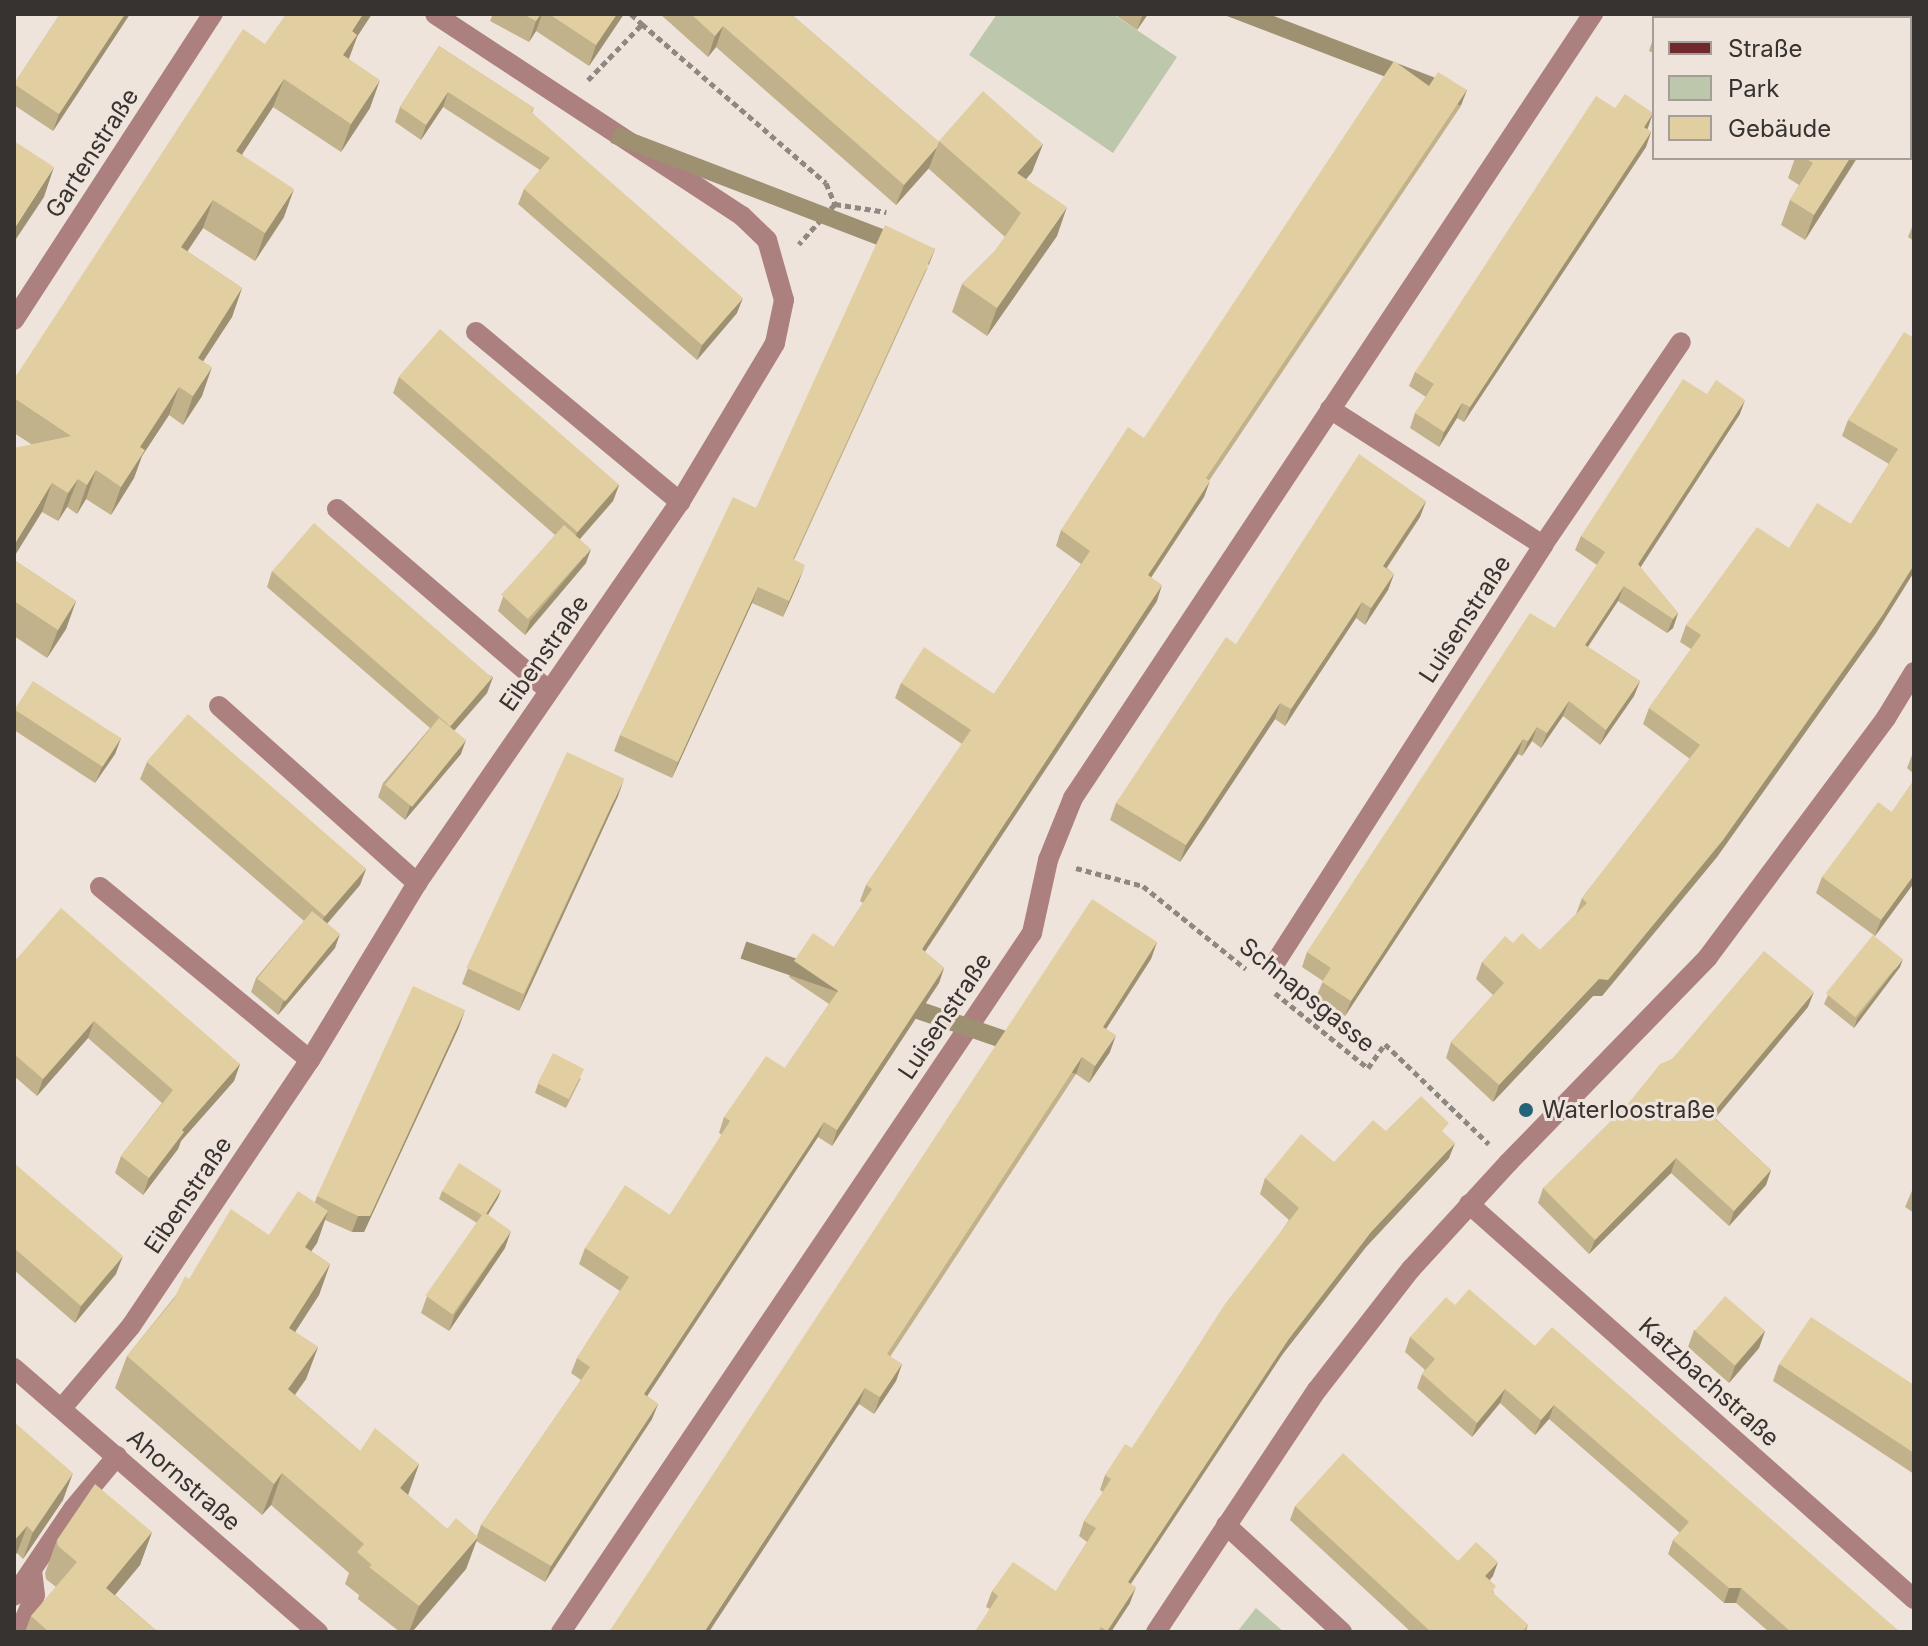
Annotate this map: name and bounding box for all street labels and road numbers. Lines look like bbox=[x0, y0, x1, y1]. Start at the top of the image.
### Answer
street label: Gartenstraße bbox=[40, 83, 144, 223]
street label: Luisenstraße bbox=[1413, 550, 1517, 688]
street label: Eibenstraße bbox=[494, 589, 594, 717]
street label: Schnapsgasse bbox=[1233, 932, 1381, 1058]
street label: Luisenstraße bbox=[892, 947, 998, 1085]
street label: Eibenstraße bbox=[138, 1131, 238, 1259]
street label: Katzbachstraße bbox=[1633, 1311, 1785, 1453]
street label: Ahornstraße bbox=[122, 1423, 246, 1537]

